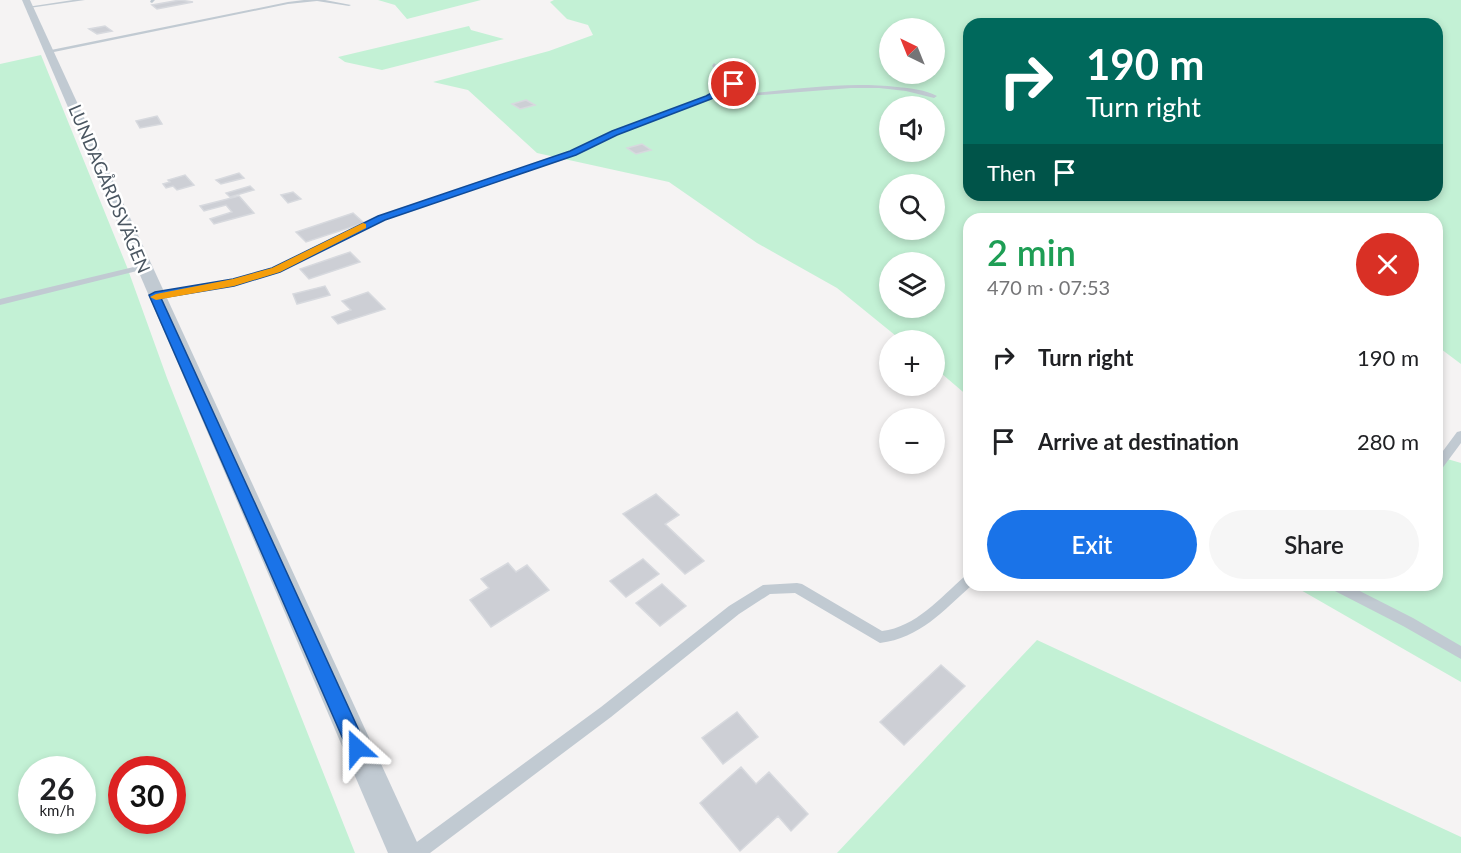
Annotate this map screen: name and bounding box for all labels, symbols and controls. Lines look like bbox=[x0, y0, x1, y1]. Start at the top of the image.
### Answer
north arrow bbox=[879, 18, 945, 84]
map controls bbox=[879, 18, 945, 474]
text: 190 m bbox=[1086, 39, 1204, 89]
icon: right bbox=[987, 42, 1065, 120]
pin bbox=[708, 58, 759, 109]
icon: arrive bbox=[717, 67, 750, 100]
text: Turn right bbox=[1086, 90, 1201, 123]
button: sound bbox=[879, 96, 945, 162]
street label: LUNDAGÅRDSVÄGEN bbox=[64, 101, 155, 276]
icon: arrive bbox=[1048, 156, 1081, 189]
text: Then bbox=[987, 159, 1036, 186]
button: search bbox=[879, 174, 945, 240]
text: 2 min bbox=[987, 230, 1076, 274]
button: close bbox=[1356, 233, 1419, 296]
button: layers bbox=[879, 252, 945, 318]
text: 470 m · 07:53 bbox=[987, 275, 1110, 299]
button: + bbox=[879, 330, 945, 396]
icon: right bbox=[987, 341, 1020, 374]
text: Turn right bbox=[1038, 344, 1133, 371]
text: 190 m bbox=[1357, 344, 1419, 371]
button: − bbox=[879, 408, 945, 474]
icon: arrive bbox=[987, 425, 1020, 458]
text: Arrive at destination bbox=[1038, 428, 1239, 455]
text: 280 m bbox=[1357, 428, 1419, 455]
button: Exit bbox=[987, 510, 1197, 579]
button: Share bbox=[1209, 510, 1419, 579]
position arrow bbox=[325, 716, 389, 780]
speed limit sign: 30 bbox=[108, 756, 186, 834]
text: 26 bbox=[40, 770, 74, 806]
text: km/h bbox=[39, 801, 75, 819]

